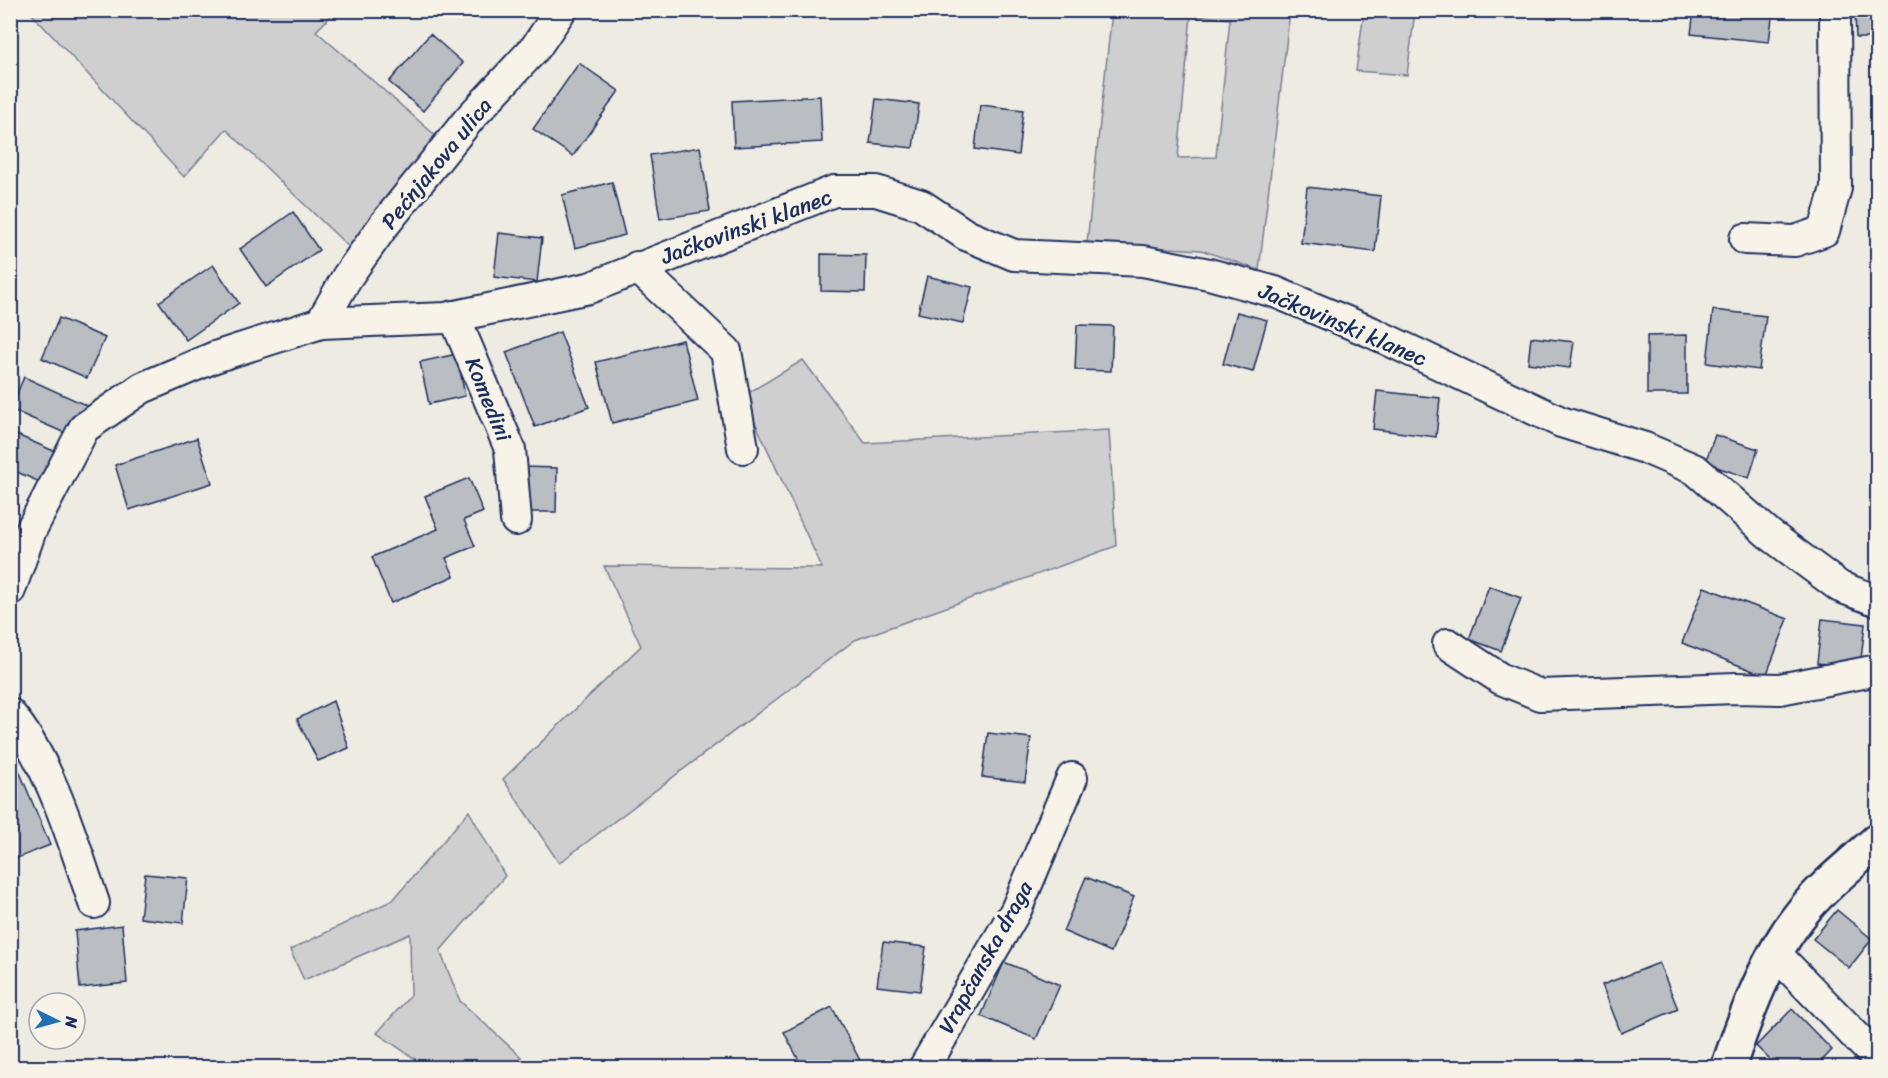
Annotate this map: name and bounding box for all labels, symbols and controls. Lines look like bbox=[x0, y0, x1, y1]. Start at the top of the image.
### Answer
street label: Pećnjakova ulica bbox=[370, 88, 502, 238]
street label: Jačkovinski klanec bbox=[654, 177, 837, 276]
street label: Jačkovinski klanec bbox=[1252, 271, 1433, 377]
street label: Komedini bbox=[454, 351, 524, 448]
street label: Vrapčanska draga bbox=[927, 873, 1044, 1041]
north arrow bbox=[27, 991, 87, 1051]
text: N bbox=[56, 1014, 86, 1030]

